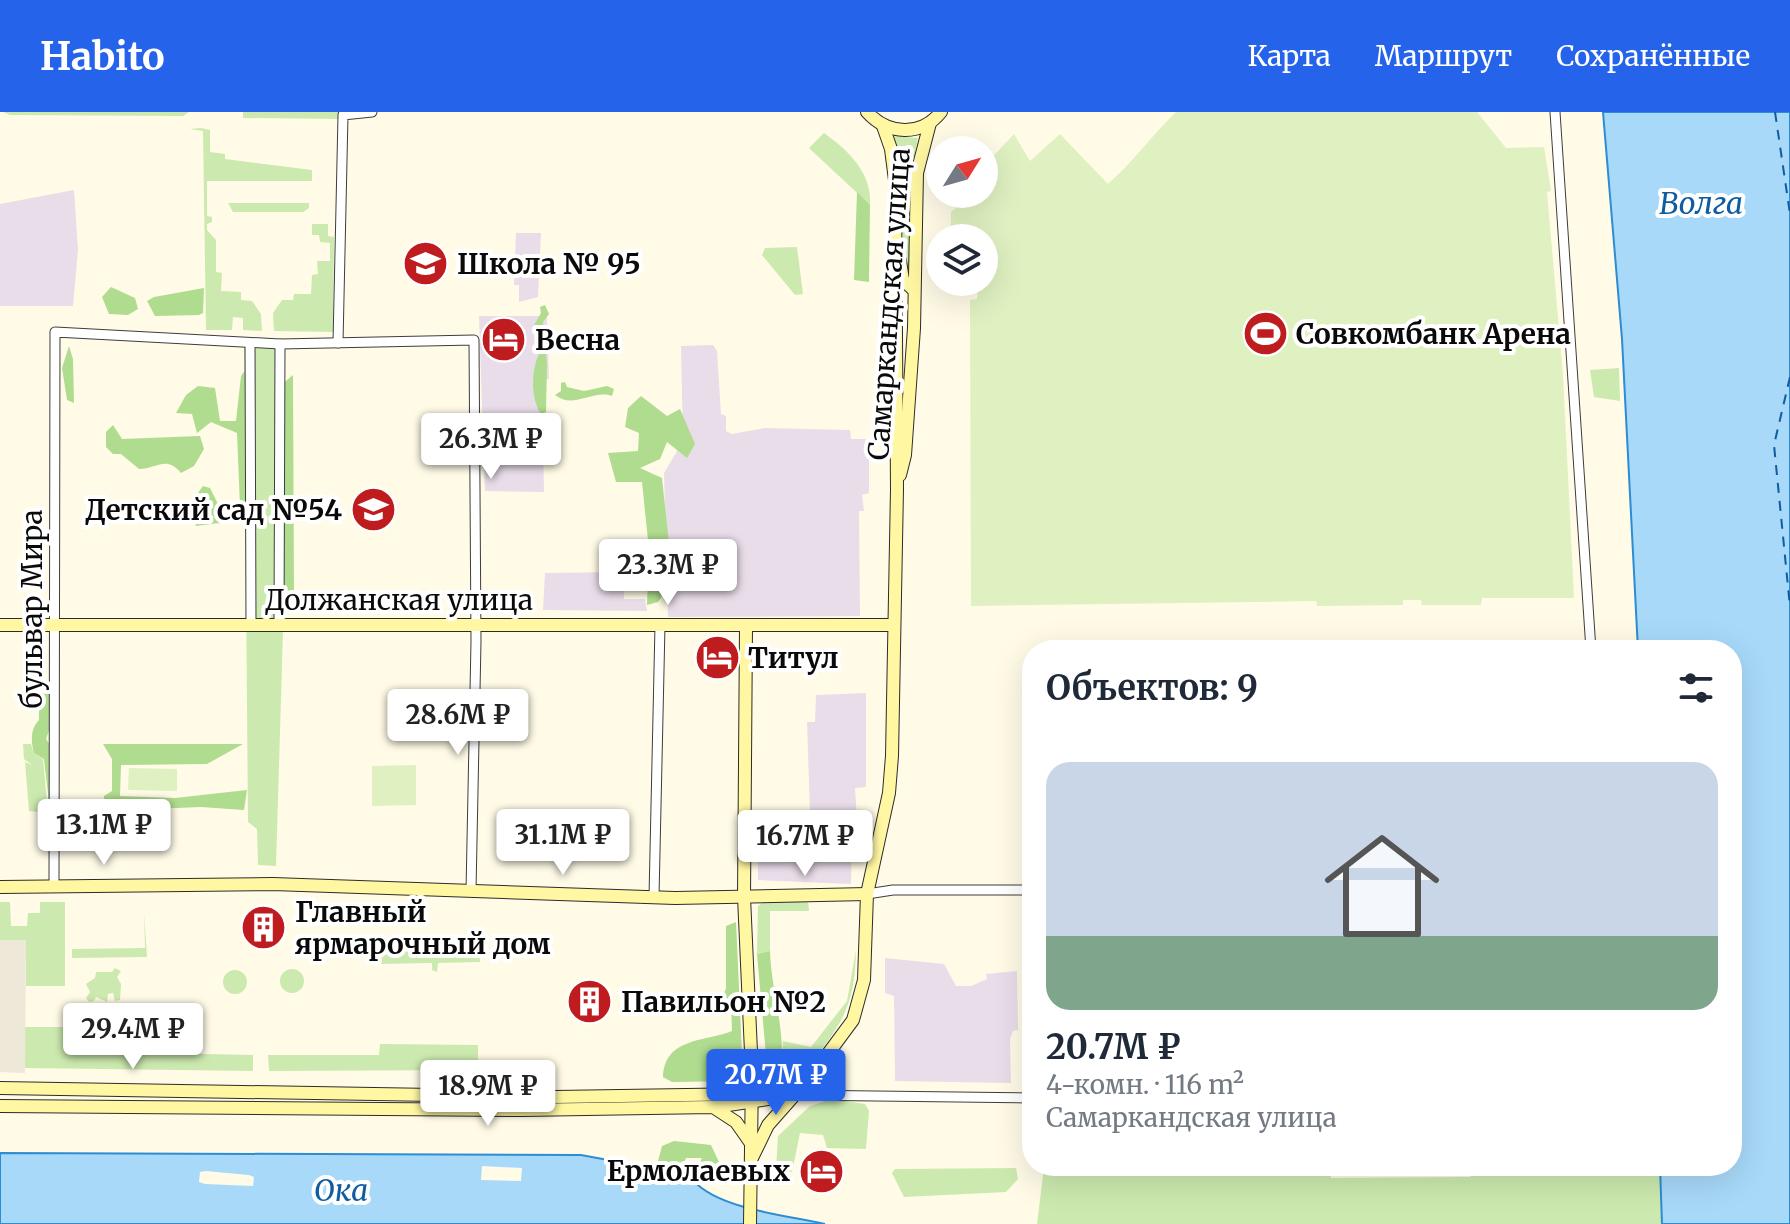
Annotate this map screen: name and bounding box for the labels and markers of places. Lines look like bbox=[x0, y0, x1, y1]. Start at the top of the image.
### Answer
school or university icon: Школа № 95 bbox=[402, 240, 450, 288]
place label: Школа № 95 bbox=[457, 246, 641, 282]
sports icon: Совкомбанк Арена bbox=[1241, 310, 1289, 358]
hotel icon: Весна bbox=[480, 316, 528, 364]
place label: Совкомбанк Арена bbox=[1296, 316, 1571, 352]
place label: Весна bbox=[535, 322, 621, 358]
pin: 26.3M ₽ bbox=[417, 413, 565, 481]
school or university icon: Детский сад №54 bbox=[349, 486, 397, 534]
place label: Детский сад №54 bbox=[85, 492, 342, 528]
pin: 23.3M ₽ bbox=[594, 539, 742, 607]
hotel icon: Титул bbox=[693, 634, 741, 682]
place label: Титул bbox=[748, 640, 839, 676]
pin: 28.6M ₽ bbox=[384, 689, 532, 757]
pin: 13.1M ₽ bbox=[30, 799, 178, 867]
pin: 31.1M ₽ bbox=[489, 809, 637, 877]
pin: 16.7M ₽ bbox=[731, 810, 879, 878]
place label: Главный ярмарочный дом bbox=[295, 894, 551, 962]
building icon: Главный ярмарочный дом bbox=[240, 904, 288, 952]
building icon: Павильон №2 bbox=[566, 978, 614, 1026]
place label: Павильон №2 bbox=[621, 984, 826, 1020]
pin: 29.4M ₽ bbox=[59, 1003, 207, 1071]
pin: 20.7M ₽ bbox=[702, 1049, 850, 1117]
pin: 18.9M ₽ bbox=[414, 1060, 562, 1128]
hotel icon: Ермолаевых bbox=[797, 1147, 845, 1195]
place label: Ермолаевых bbox=[607, 1153, 791, 1189]

